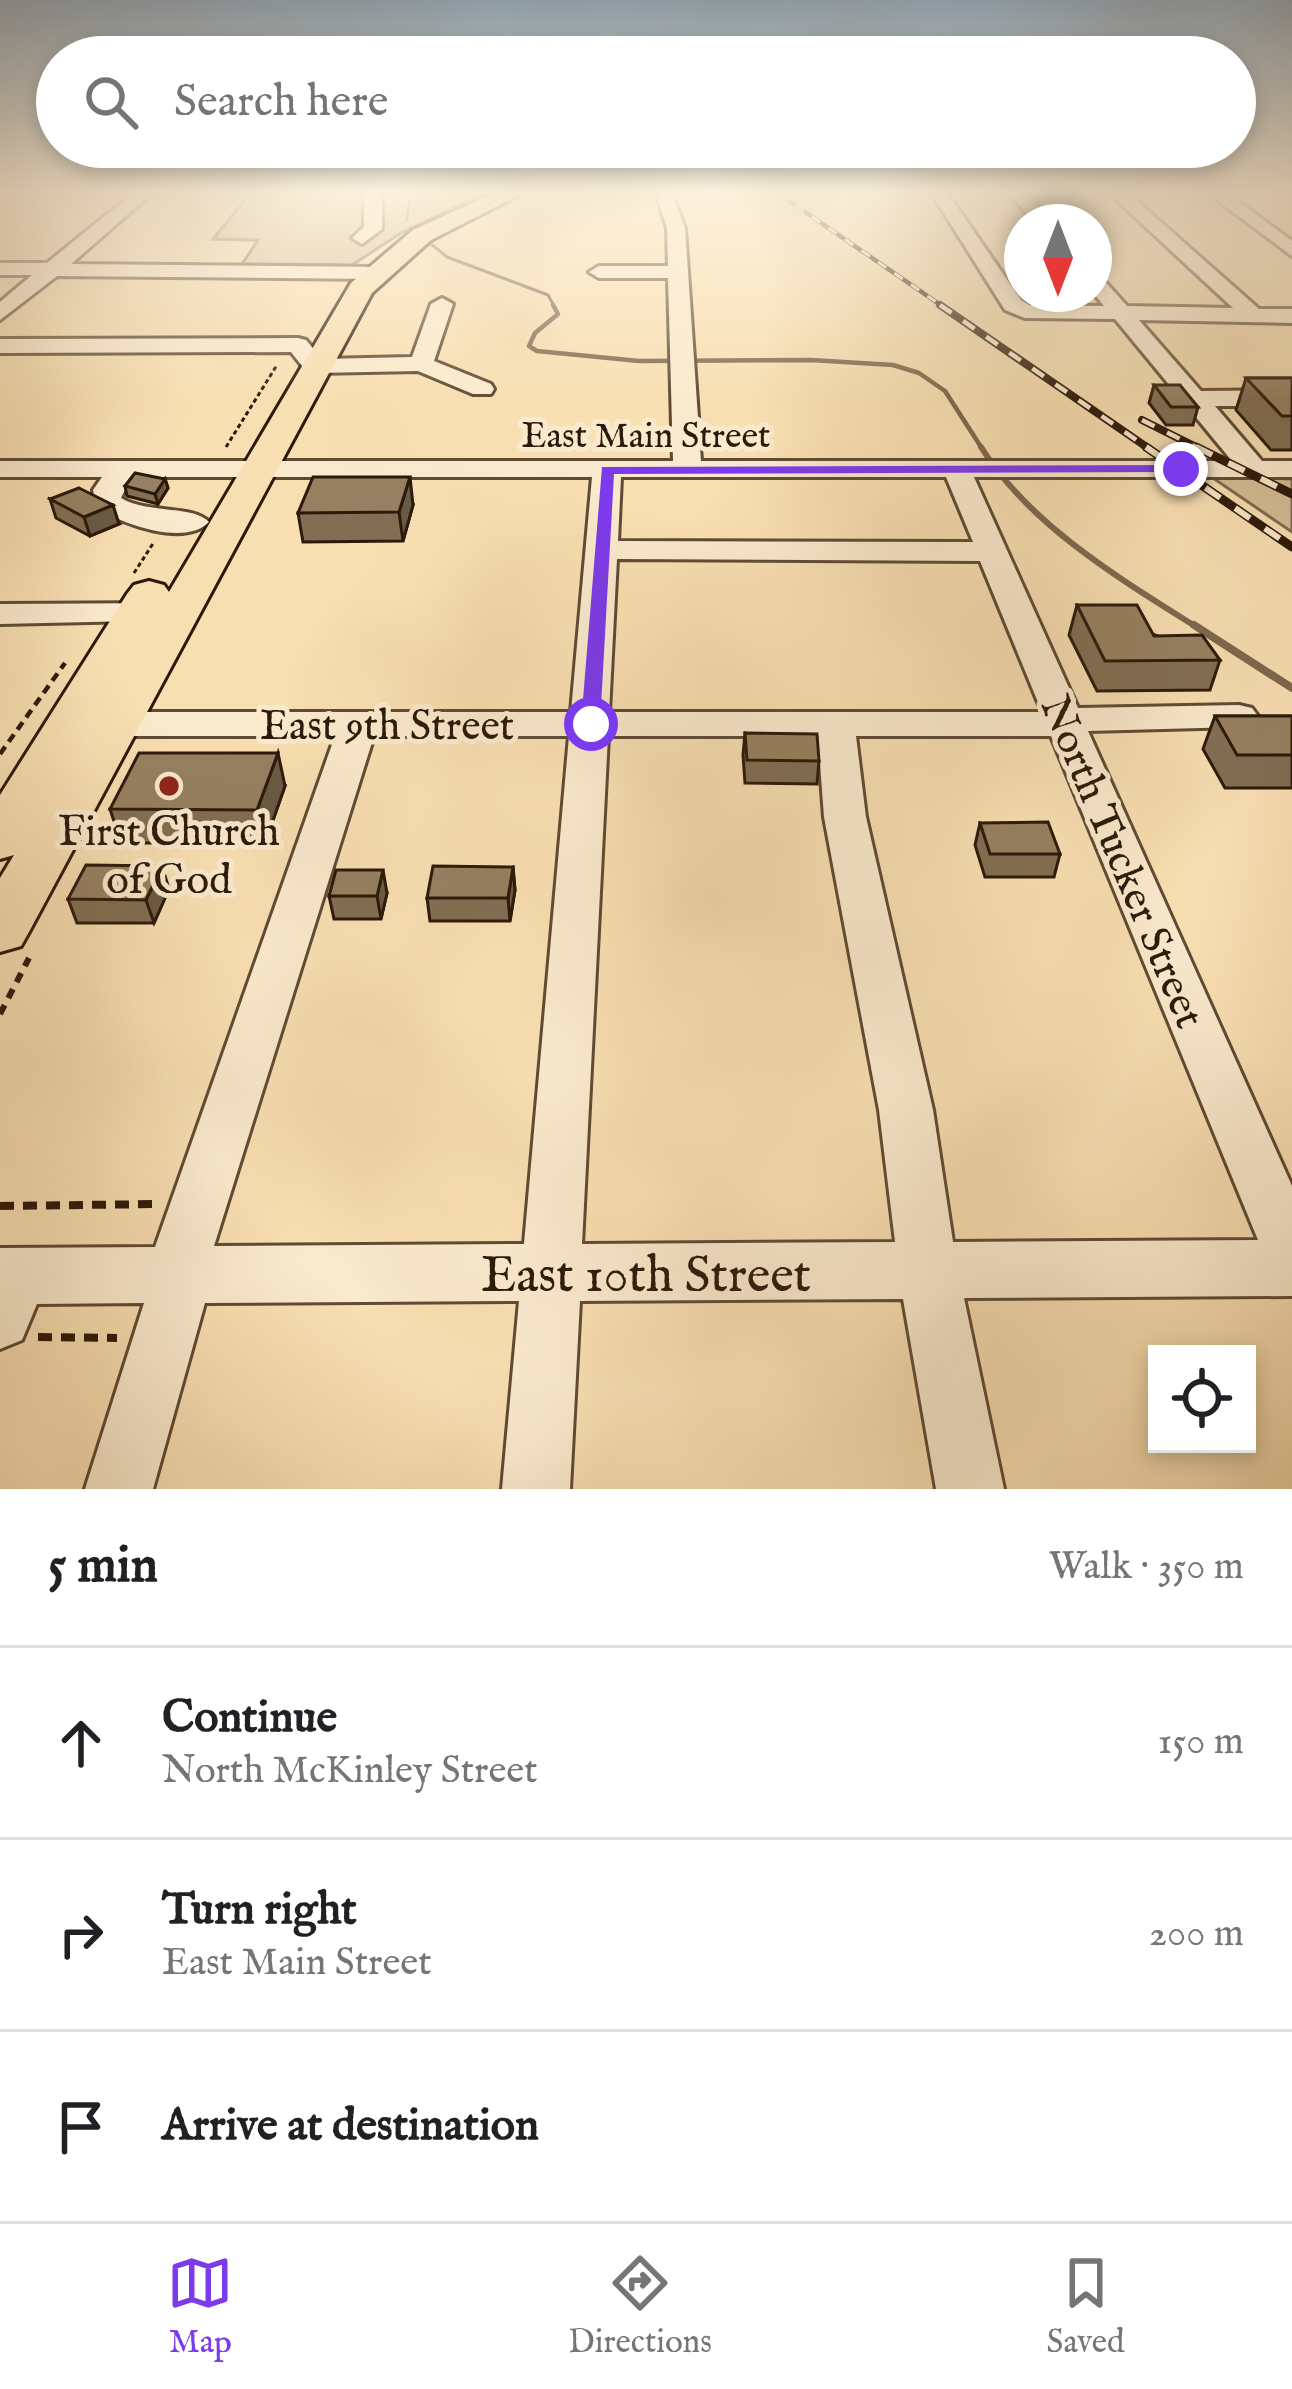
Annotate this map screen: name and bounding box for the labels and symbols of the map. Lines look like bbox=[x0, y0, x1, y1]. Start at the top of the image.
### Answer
north arrow bbox=[1004, 204, 1112, 312]
street label: East Main Street bbox=[522, 414, 770, 460]
route end bbox=[1154, 442, 1208, 496]
street label: North Tucker Street bbox=[1027, 688, 1215, 1037]
route start bbox=[564, 697, 618, 751]
street label: East 9th Street bbox=[260, 701, 514, 754]
marker: First Church of God bbox=[156, 773, 182, 799]
place label: First Church of God bbox=[58, 807, 280, 908]
street label: East 10th Street bbox=[481, 1245, 811, 1310]

